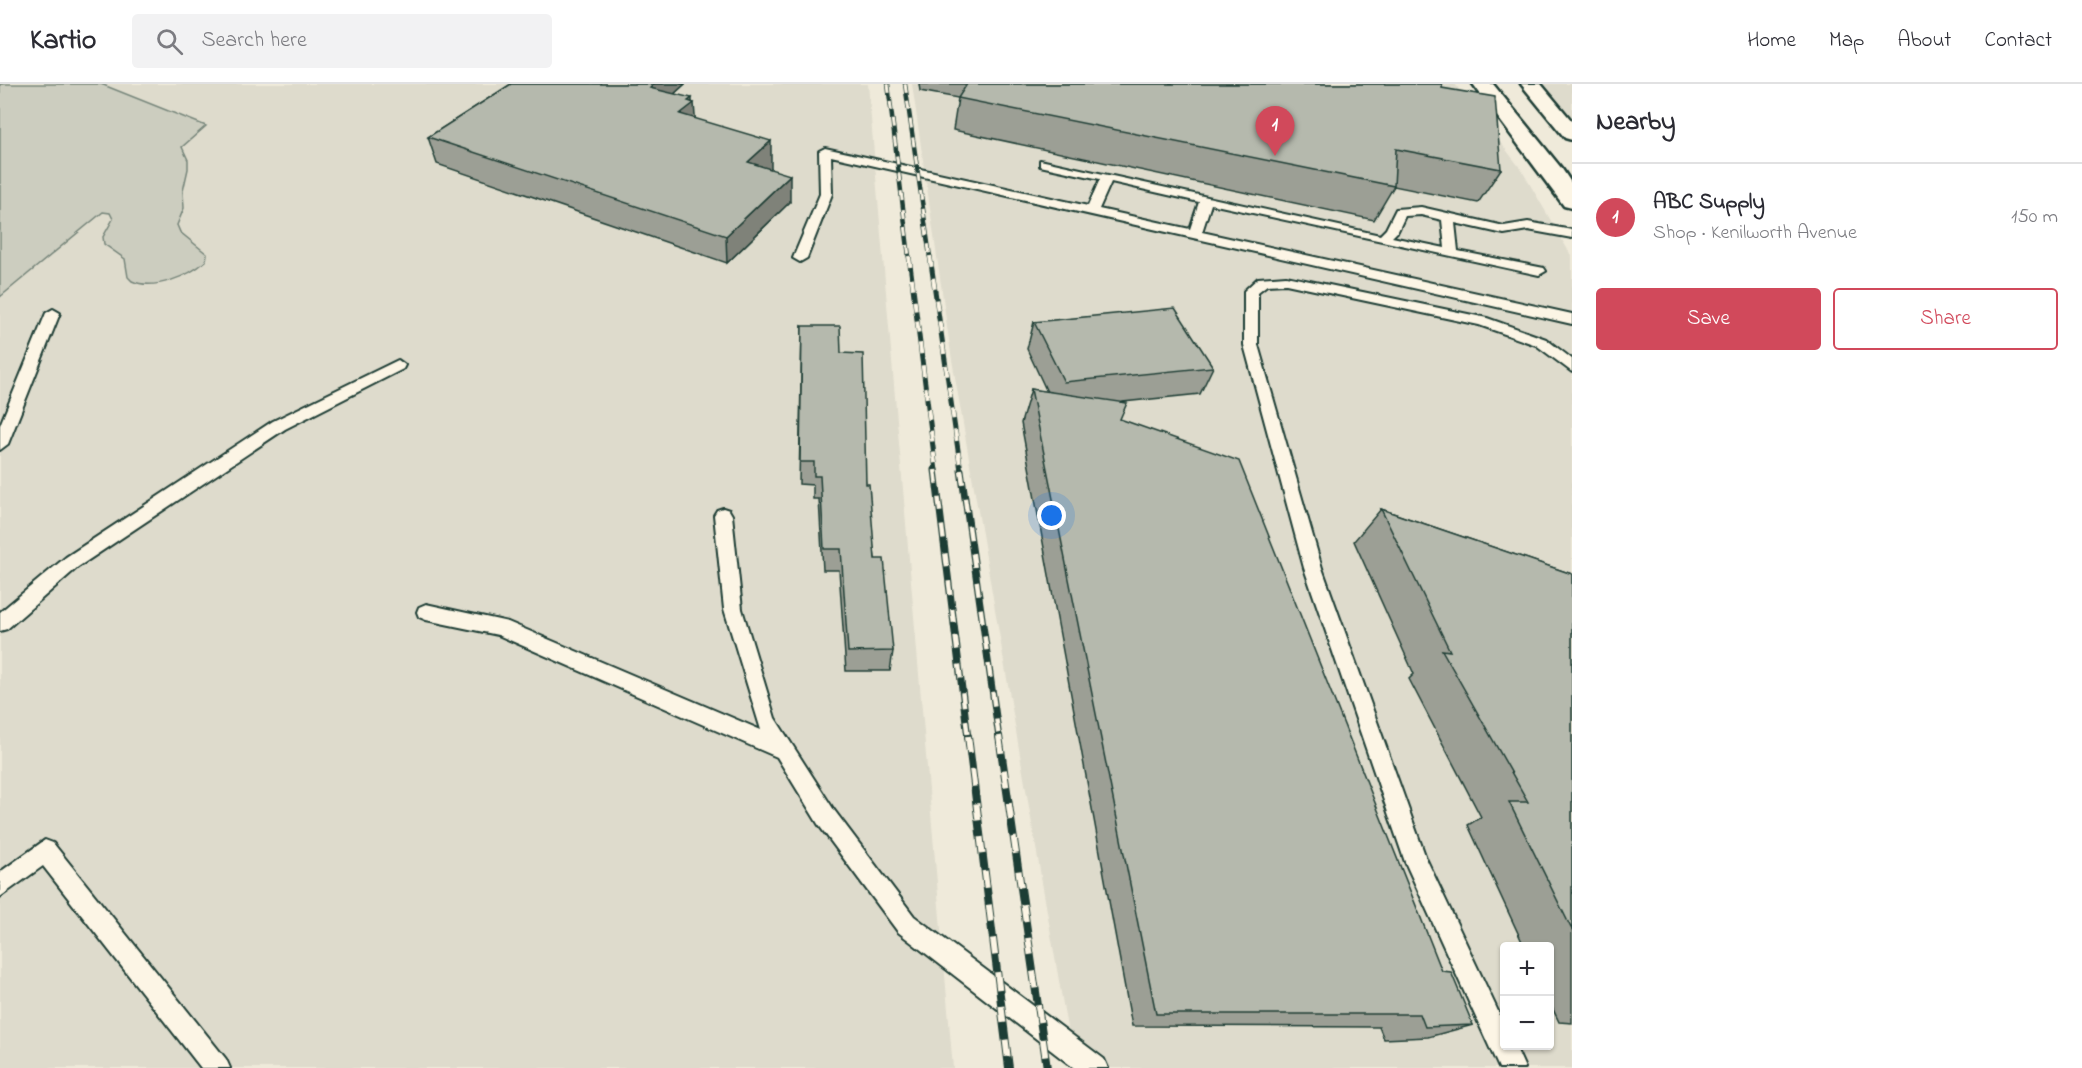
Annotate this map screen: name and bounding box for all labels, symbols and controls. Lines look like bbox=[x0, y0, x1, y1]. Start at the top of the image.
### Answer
search box bbox=[132, 14, 552, 68]
text: Kartio bbox=[30, 21, 96, 62]
icon: search bbox=[153, 25, 186, 58]
text: Search here bbox=[201, 25, 307, 57]
text: Home bbox=[1747, 26, 1796, 56]
text: Map bbox=[1829, 26, 1864, 56]
text: About bbox=[1897, 26, 1951, 56]
text: Contact bbox=[1984, 26, 2052, 56]
text: Nearby bbox=[1596, 104, 1675, 142]
pin: 1 bbox=[1256, 106, 1294, 156]
text: ABC Supply bbox=[1653, 187, 1765, 219]
text: 1 bbox=[1612, 203, 1619, 232]
text: 150 m bbox=[2011, 203, 2058, 232]
text: Shop · Kenilworth Avenue bbox=[1653, 219, 1857, 248]
button: Save bbox=[1596, 288, 1821, 350]
button: Share bbox=[1833, 288, 2058, 350]
your location bbox=[1037, 501, 1066, 530]
map controls bbox=[1500, 942, 1554, 1050]
button: + bbox=[1500, 942, 1554, 996]
button: − bbox=[1500, 996, 1554, 1050]

